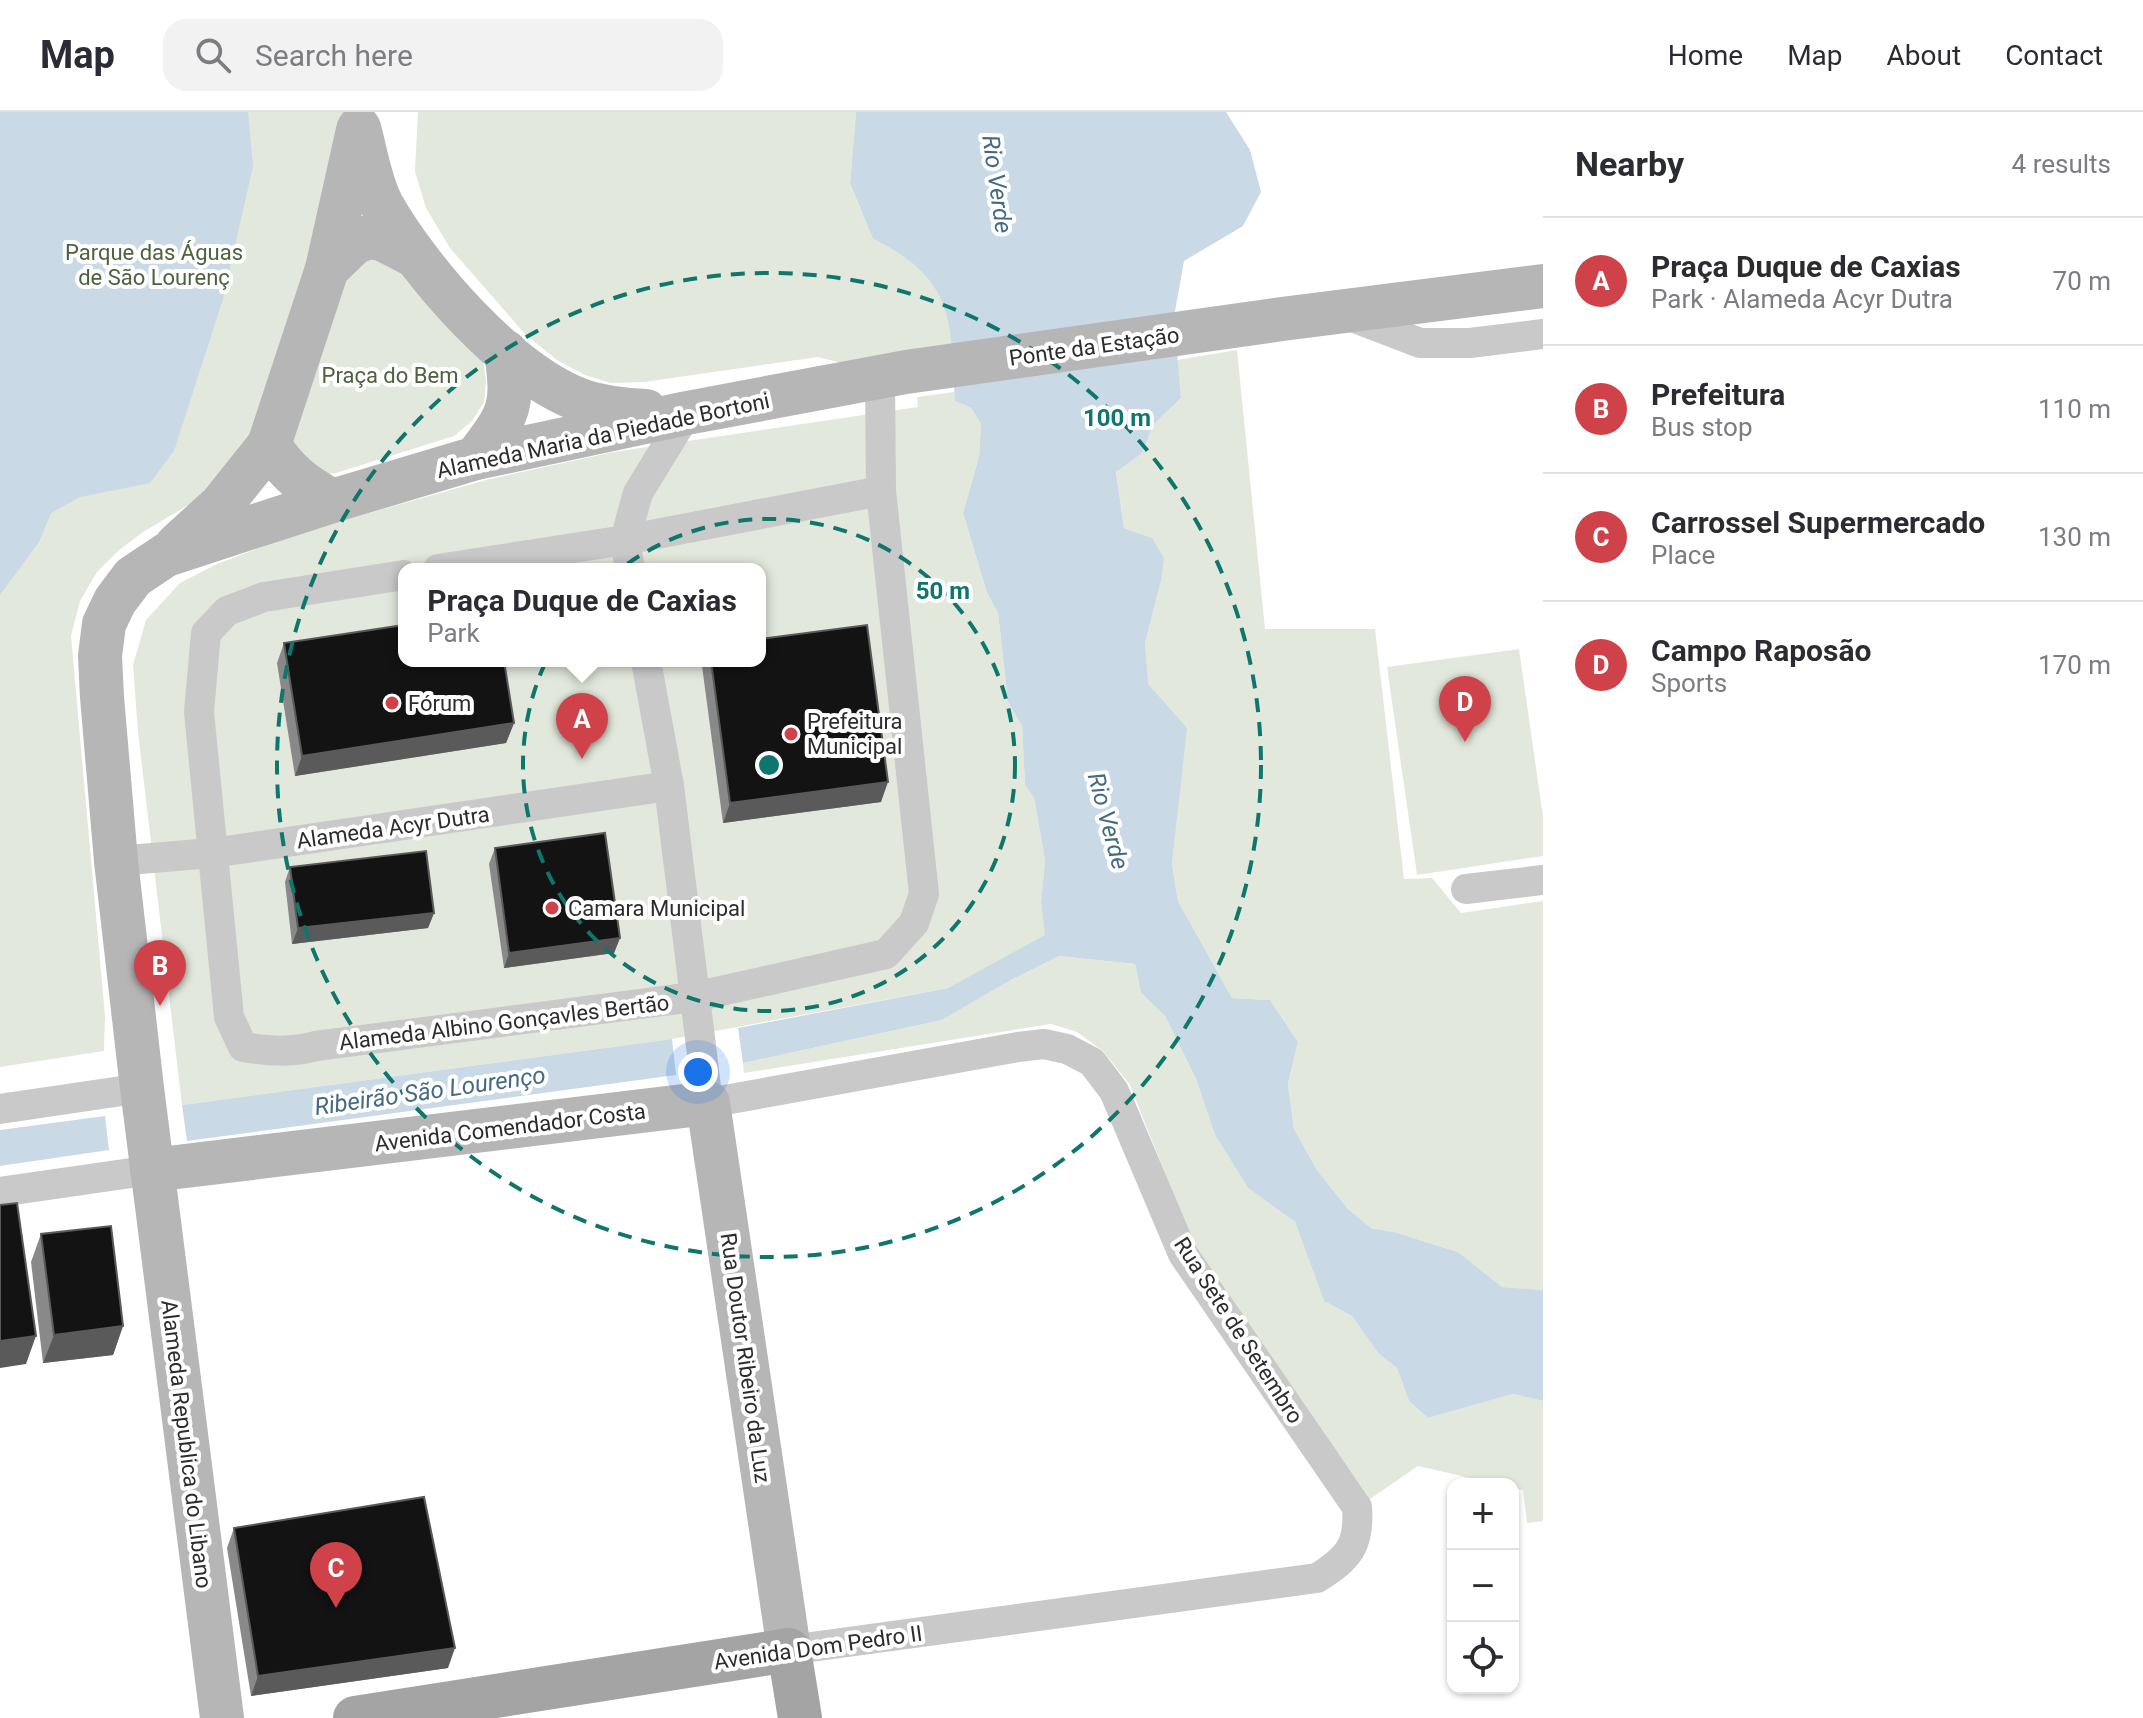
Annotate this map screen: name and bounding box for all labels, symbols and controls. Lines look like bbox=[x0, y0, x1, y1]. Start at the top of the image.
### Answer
search box bbox=[163, 19, 723, 91]
text: Map bbox=[40, 33, 115, 77]
icon: search bbox=[191, 33, 235, 77]
text: Search here bbox=[255, 38, 413, 73]
text: Home bbox=[1668, 39, 1743, 72]
text: Map bbox=[1787, 39, 1843, 72]
text: About bbox=[1887, 39, 1961, 72]
text: Contact bbox=[2005, 39, 2103, 72]
water label: Rio Verde bbox=[976, 133, 1018, 235]
text: Nearby bbox=[1575, 144, 1684, 184]
text: 4 results bbox=[2012, 149, 2111, 179]
park label: Parque das Águas de São Lourenç bbox=[65, 240, 243, 290]
text: Praça Duque de Caxias bbox=[1651, 249, 1961, 284]
text: A bbox=[1592, 266, 1610, 296]
text: 70 m bbox=[2053, 266, 2111, 296]
text: Park · Alameda Acyr Dutra bbox=[1651, 284, 1953, 314]
street label: Ponte da Estação bbox=[1007, 322, 1181, 371]
park label: Praça do Bem bbox=[322, 363, 458, 388]
text: Prefeitura bbox=[1651, 377, 1785, 412]
street label: Alameda Maria da Piedade Bortoni bbox=[434, 388, 772, 483]
text: B bbox=[1593, 394, 1609, 424]
text: 110 m bbox=[2038, 394, 2111, 424]
text: 100 m bbox=[1083, 404, 1151, 432]
text: Bus stop bbox=[1651, 412, 1753, 442]
text: Carrossel Supermercado bbox=[1651, 505, 1985, 540]
text: C bbox=[1592, 522, 1610, 552]
text: 130 m bbox=[2038, 522, 2111, 552]
text: Place bbox=[1651, 540, 1715, 570]
popup bbox=[398, 563, 766, 667]
text: 50 m bbox=[916, 577, 970, 605]
text: Praça Duque de Caxias bbox=[427, 583, 737, 618]
text: Park bbox=[427, 618, 480, 648]
text: Campo Raposão bbox=[1651, 633, 1871, 668]
text: D bbox=[1593, 650, 1609, 680]
text: 170 m bbox=[2038, 650, 2111, 680]
text: Sports bbox=[1651, 668, 1727, 698]
pin: D bbox=[1439, 676, 1491, 742]
place label: Fórum bbox=[408, 691, 471, 716]
pin: A bbox=[556, 693, 608, 759]
marker: Fórum bbox=[383, 694, 401, 712]
place label: Prefeitura Municipal bbox=[807, 709, 903, 759]
marker: Prefeitura Municipal bbox=[782, 725, 800, 743]
centre of rings bbox=[755, 751, 783, 779]
water label: Rio Verde bbox=[1082, 770, 1134, 872]
street label: Alameda Acyr Dutra bbox=[295, 802, 491, 853]
place label: Camara Municipal bbox=[568, 896, 745, 921]
marker: Camara Municipal bbox=[543, 899, 561, 917]
pin: B bbox=[134, 940, 186, 1006]
street label: Alameda Albino Gonçavles Bertão bbox=[337, 990, 671, 1055]
your location bbox=[678, 1052, 718, 1092]
water label: Ribeirão São Lourenço bbox=[313, 1061, 547, 1121]
street label: Avenida Comendador Costa bbox=[373, 1098, 647, 1157]
street label: Rua Doutor Ribeiro da Luz bbox=[716, 1231, 775, 1485]
street label: Rua Sete de Setembro bbox=[1169, 1233, 1308, 1428]
street label: Alameda Republica do Libano bbox=[156, 1298, 217, 1590]
map controls bbox=[1447, 1478, 1519, 1694]
button: + bbox=[1447, 1478, 1519, 1550]
pin: C bbox=[310, 1542, 362, 1608]
button: − bbox=[1447, 1550, 1519, 1622]
street label: Avenida Dom Pedro II bbox=[712, 1620, 924, 1674]
button: locate bbox=[1447, 1622, 1519, 1694]

